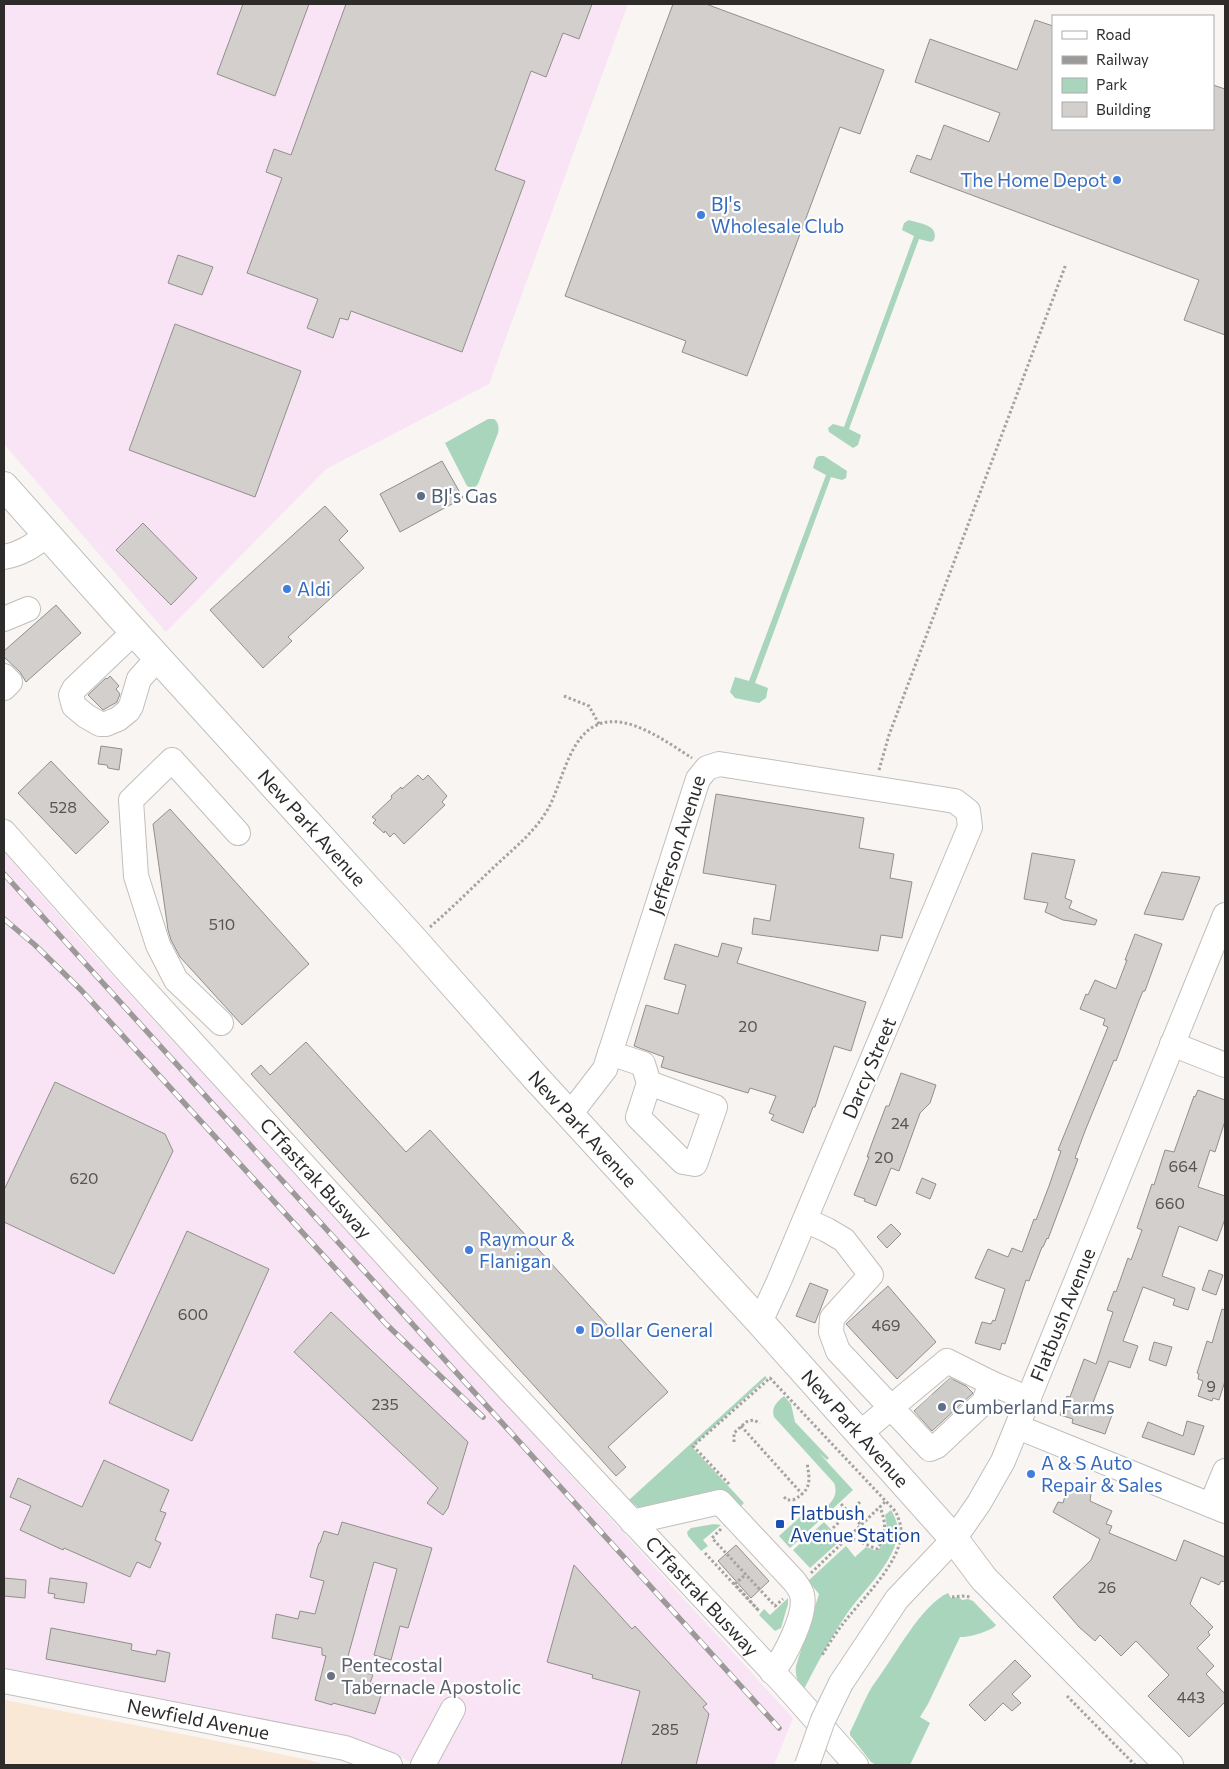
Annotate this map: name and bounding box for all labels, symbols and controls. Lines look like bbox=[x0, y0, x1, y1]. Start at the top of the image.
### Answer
legend bbox=[1052, 15, 1214, 130]
text: Road bbox=[1096, 25, 1131, 43]
text: Railway bbox=[1096, 50, 1149, 68]
text: Park bbox=[1096, 75, 1127, 93]
text: Building bbox=[1096, 100, 1151, 118]
place label: The Home Depot bbox=[960, 168, 1107, 191]
marker: The Home Depot bbox=[1111, 174, 1123, 186]
place label: BJ's Wholesale Club bbox=[711, 192, 844, 237]
marker: BJ's Wholesale Club bbox=[695, 209, 707, 221]
place label: BJ's Gas bbox=[431, 484, 497, 507]
marker: BJ's Gas bbox=[415, 490, 427, 502]
place label: Aldi bbox=[297, 577, 331, 600]
marker: Aldi bbox=[281, 583, 293, 595]
street label: New Park Avenue bbox=[253, 764, 371, 891]
street label: Jefferson Avenue bbox=[643, 772, 709, 917]
house number: 528 bbox=[49, 797, 77, 816]
house number: 510 bbox=[209, 914, 235, 933]
street label: Darcy Street bbox=[837, 1014, 900, 1122]
house number: 20 bbox=[738, 1016, 758, 1035]
street label: New Park Avenue bbox=[524, 1066, 642, 1191]
street label: CTfastrak Busway bbox=[255, 1113, 377, 1243]
house number: 24 bbox=[891, 1113, 909, 1132]
house number: 20 bbox=[874, 1147, 894, 1166]
house number: 664 bbox=[1168, 1156, 1198, 1175]
house number: 620 bbox=[70, 1168, 98, 1187]
house number: 660 bbox=[1155, 1193, 1185, 1212]
place label: Raymour & Flanigan bbox=[479, 1227, 575, 1272]
marker: Raymour & Flanigan bbox=[463, 1244, 475, 1256]
street label: Flatbush Avenue bbox=[1025, 1244, 1099, 1384]
house number: 600 bbox=[178, 1304, 208, 1323]
house number: 469 bbox=[872, 1315, 900, 1334]
place label: Dollar General bbox=[590, 1318, 713, 1341]
marker: Dollar General bbox=[574, 1324, 586, 1336]
street label: New Park Avenue bbox=[797, 1365, 914, 1492]
house number: 9 bbox=[1206, 1376, 1216, 1395]
house number: 235 bbox=[371, 1394, 399, 1413]
place label: Cumberland Farms bbox=[952, 1395, 1115, 1418]
marker: Cumberland Farms bbox=[936, 1401, 948, 1413]
place label: A & S Auto Repair & Sales bbox=[1041, 1451, 1163, 1496]
marker: A & S Auto Repair & Sales bbox=[1025, 1468, 1037, 1480]
place label: Flatbush Avenue Station bbox=[790, 1501, 921, 1546]
marker: Flatbush Avenue Station bbox=[774, 1518, 786, 1530]
street label: CTfastrak Busway bbox=[641, 1531, 764, 1660]
house number: 26 bbox=[1098, 1577, 1116, 1596]
place label: Pentecostal Tabernacle Apostolic bbox=[341, 1653, 521, 1698]
marker: Pentecostal Tabernacle Apostolic bbox=[325, 1670, 337, 1682]
house number: 443 bbox=[1177, 1687, 1205, 1706]
street label: Newfield Avenue bbox=[125, 1693, 272, 1744]
house number: 285 bbox=[651, 1719, 679, 1738]

